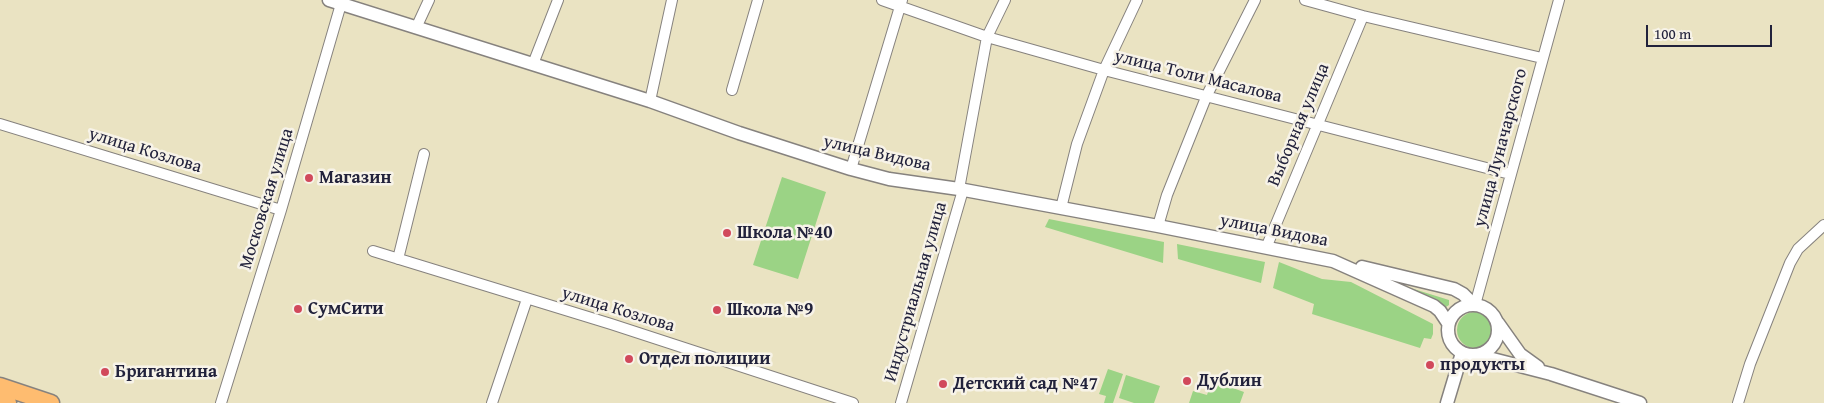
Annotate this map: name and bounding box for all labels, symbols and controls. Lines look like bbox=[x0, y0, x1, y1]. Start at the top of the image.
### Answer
scale bar bbox=[1649, 15, 1775, 47]
text: 100 m bbox=[1654, 23, 1691, 44]
street label: улица Толи Масалова bbox=[1112, 46, 1284, 108]
street label: Выборная улица bbox=[1263, 60, 1335, 190]
street label: улица Луначарского bbox=[1469, 66, 1533, 230]
street label: улица Козлова bbox=[86, 124, 204, 178]
street label: Московская улица bbox=[235, 126, 299, 272]
street label: улица Видова bbox=[821, 131, 933, 177]
place label: Магазин bbox=[319, 167, 392, 189]
marker: Магазин bbox=[303, 172, 315, 184]
street label: Индустриальная улица bbox=[880, 200, 952, 384]
street label: улица Видова bbox=[1218, 210, 1330, 252]
place label: Школа №40 bbox=[737, 222, 833, 244]
marker: Школа №40 bbox=[721, 227, 733, 239]
street label: улица Козлова bbox=[559, 283, 677, 337]
place label: СумСити bbox=[308, 298, 384, 320]
place label: Школа №9 bbox=[727, 299, 813, 321]
marker: СумСити bbox=[292, 303, 304, 315]
marker: Школа №9 bbox=[711, 304, 723, 316]
place label: Отдел полиции bbox=[639, 348, 770, 370]
marker: Отдел полиции bbox=[623, 353, 635, 365]
place label: продукты bbox=[1440, 354, 1525, 376]
marker: продукты bbox=[1424, 359, 1436, 371]
place label: Бригантина bbox=[115, 361, 217, 383]
marker: Бригантина bbox=[99, 366, 111, 378]
place label: Дублин bbox=[1197, 370, 1262, 392]
place label: Детский сад №47 bbox=[953, 373, 1098, 395]
marker: Дублин bbox=[1181, 375, 1193, 387]
marker: Детский сад №47 bbox=[937, 378, 949, 390]

